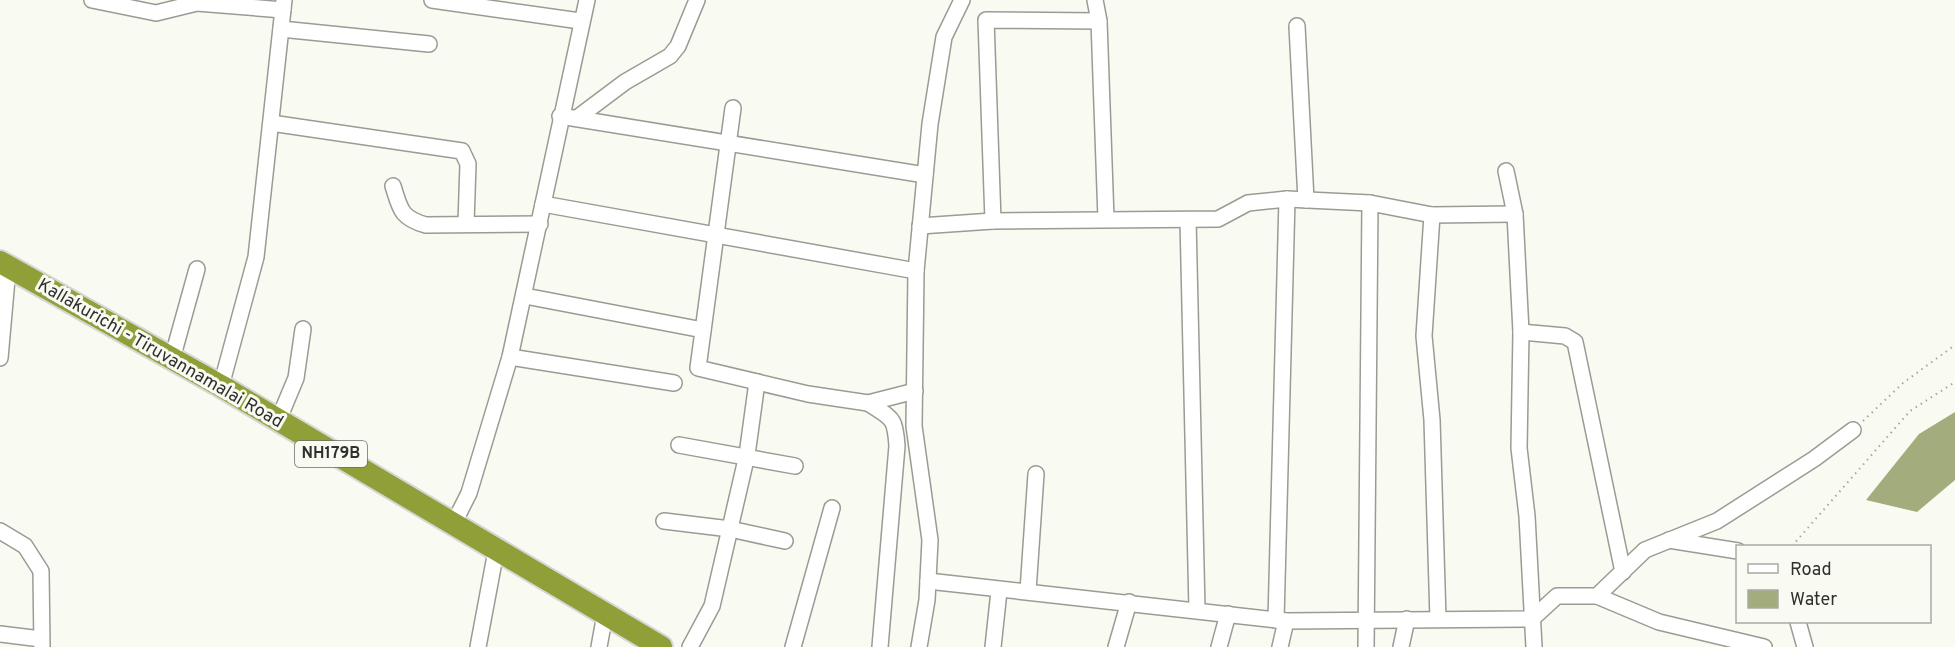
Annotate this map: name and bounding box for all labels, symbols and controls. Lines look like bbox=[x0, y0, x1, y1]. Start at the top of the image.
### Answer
street label: Kallakurichi - Tiruvannamalai Road bbox=[33, 274, 287, 434]
road number: NH179B bbox=[295, 441, 367, 467]
legend bbox=[1736, 545, 1931, 623]
text: Road bbox=[1790, 559, 1832, 582]
text: Water bbox=[1790, 589, 1837, 612]

